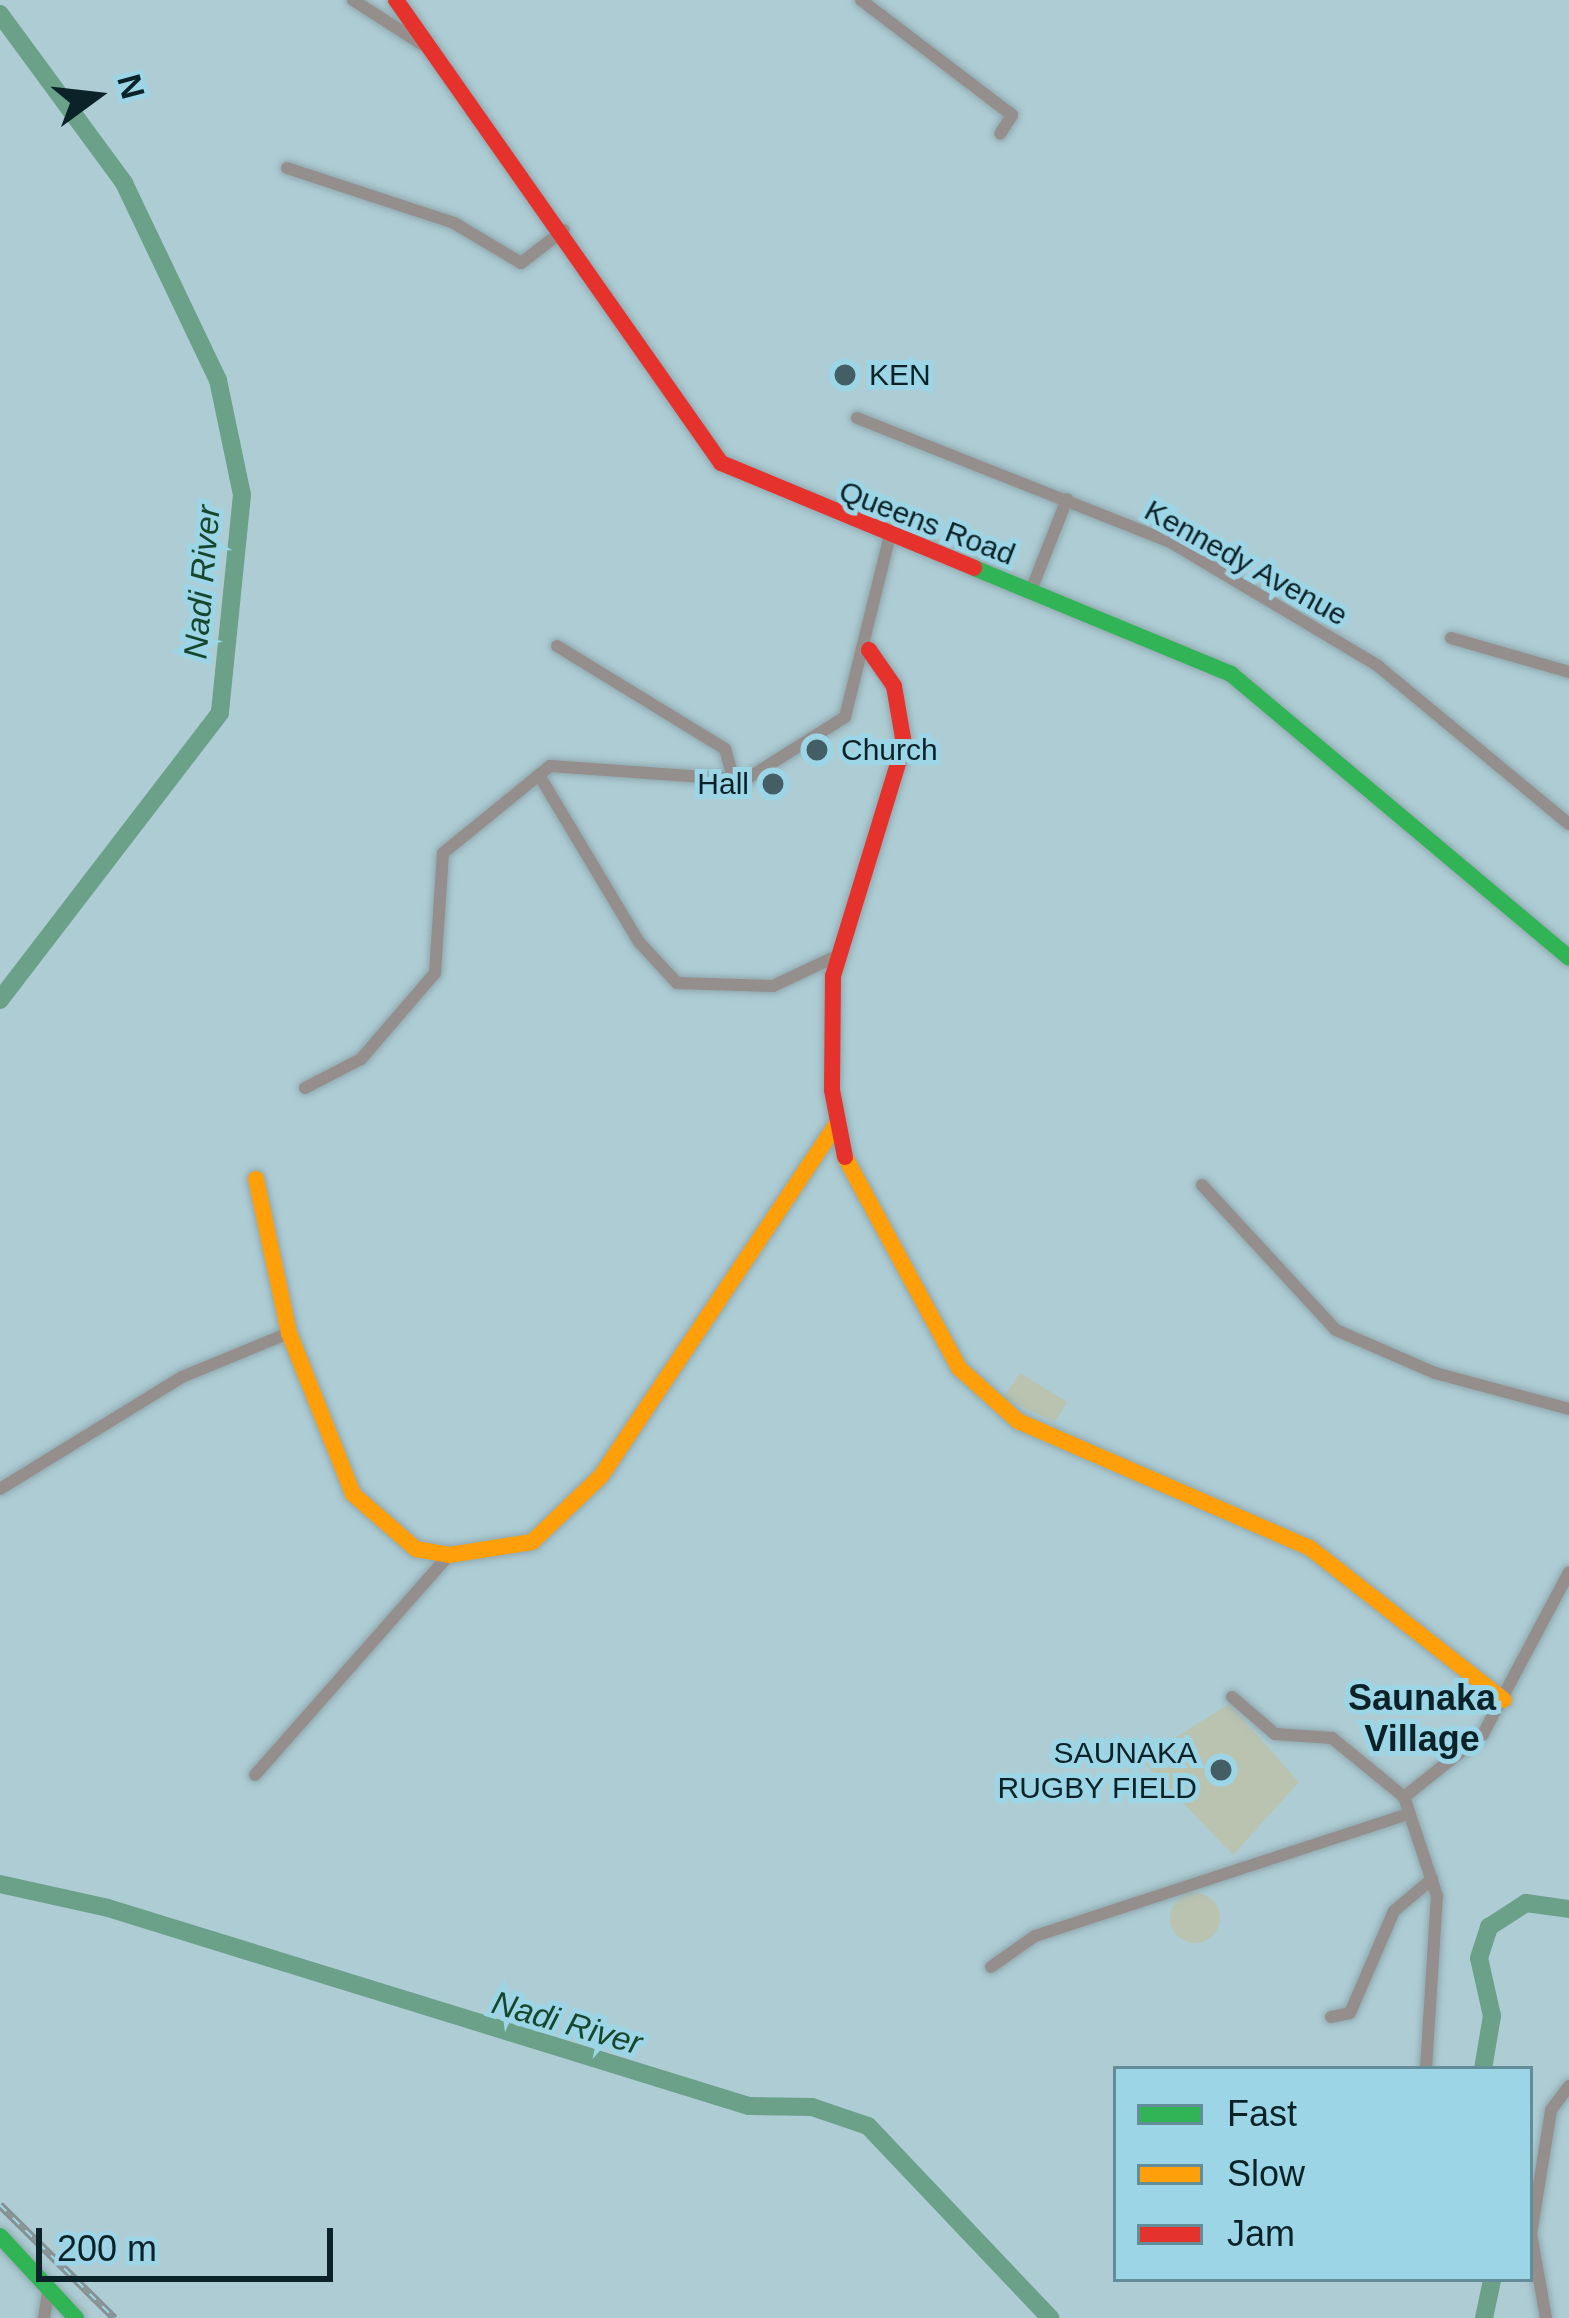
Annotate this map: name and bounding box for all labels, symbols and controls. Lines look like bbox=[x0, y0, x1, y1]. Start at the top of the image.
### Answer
north arrow bbox=[36, 36, 156, 156]
text: N bbox=[110, 70, 152, 103]
place label: KEN bbox=[869, 357, 931, 393]
marker: KEN bbox=[832, 362, 858, 388]
street label: Queens Road bbox=[834, 473, 1020, 573]
street label: Kennedy Avenue bbox=[1138, 492, 1354, 634]
water label: Nadi River bbox=[176, 504, 228, 660]
place label: Church bbox=[841, 732, 938, 768]
marker: Church bbox=[804, 737, 830, 763]
place label: Hall bbox=[697, 766, 749, 802]
marker: Hall bbox=[760, 771, 786, 797]
district label: Saunaka Village bbox=[1348, 1675, 1496, 1760]
place label: SAUNAKA RUGBY FIELD bbox=[997, 1735, 1197, 1806]
marker: SAUNAKA RUGBY FIELD bbox=[1208, 1757, 1234, 1783]
water label: Nadi River bbox=[488, 1983, 646, 2063]
legend bbox=[1113, 2066, 1533, 2282]
text: Fast bbox=[1227, 2093, 1297, 2134]
text: Slow bbox=[1227, 2153, 1305, 2194]
scale bar bbox=[42, 2204, 339, 2278]
text: Jam bbox=[1227, 2213, 1295, 2254]
text: 200 m bbox=[57, 2228, 157, 2269]

